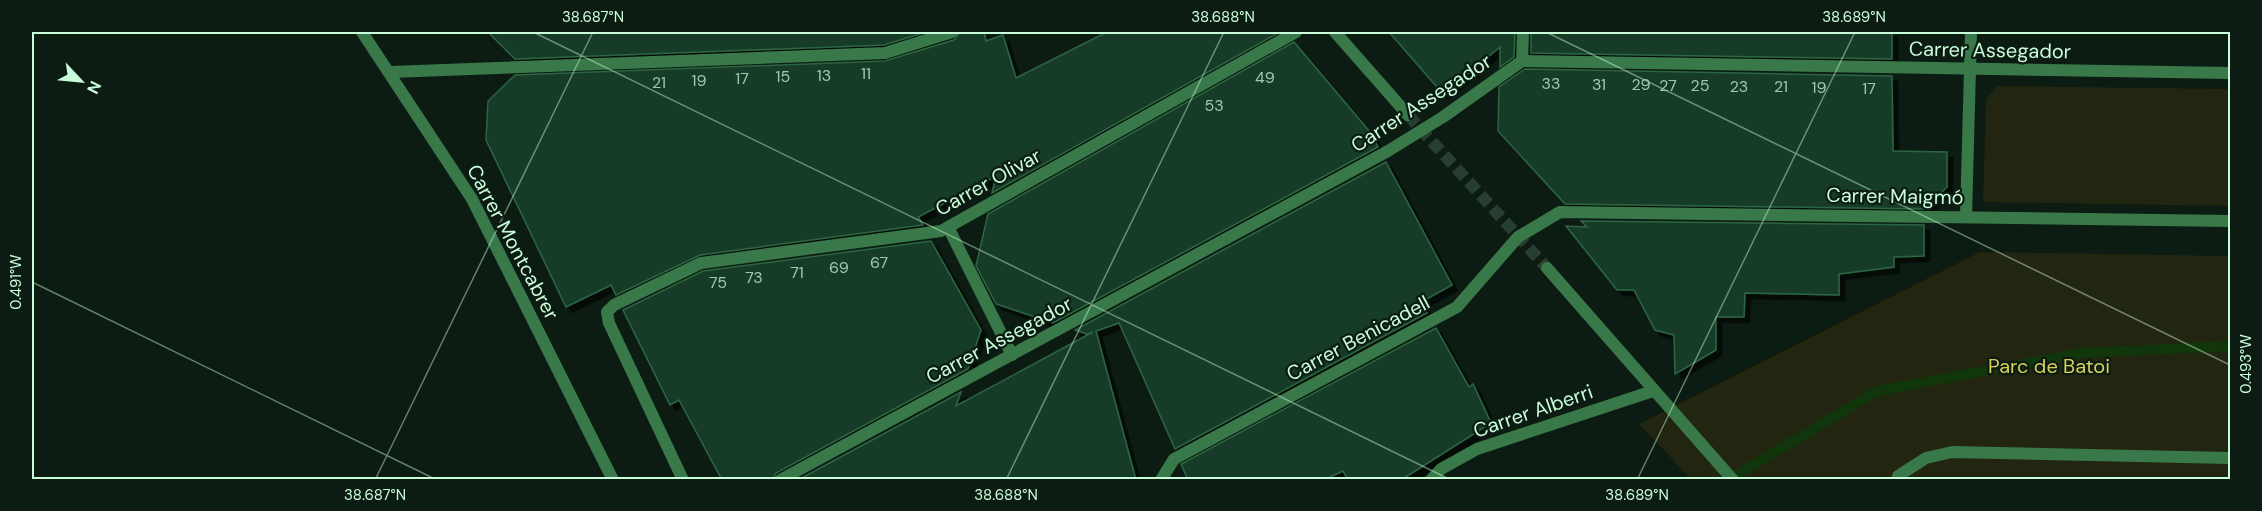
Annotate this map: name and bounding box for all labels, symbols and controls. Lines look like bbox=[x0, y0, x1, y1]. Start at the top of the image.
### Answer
text: 38.687°N bbox=[562, 7, 624, 27]
text: 38.688°N bbox=[1191, 7, 1255, 27]
text: 38.689°N bbox=[1822, 7, 1886, 27]
street label: Carrer Assegador bbox=[1909, 36, 2071, 64]
street label: Carrer Assegador bbox=[1346, 48, 1496, 158]
north arrow bbox=[51, 51, 111, 111]
house number: 11 bbox=[861, 63, 871, 84]
house number: 13 bbox=[817, 65, 831, 86]
house number: 15 bbox=[776, 66, 790, 87]
house number: 49 bbox=[1255, 67, 1275, 88]
house number: 17 bbox=[735, 68, 749, 89]
house number: 19 bbox=[691, 70, 707, 91]
house number: 21 bbox=[652, 72, 666, 93]
house number: 33 bbox=[1542, 73, 1560, 94]
house number: 31 bbox=[1592, 74, 1606, 95]
house number: 29 bbox=[1631, 74, 1651, 95]
house number: 27 bbox=[1659, 75, 1677, 96]
house number: 25 bbox=[1691, 75, 1709, 96]
house number: 23 bbox=[1730, 76, 1748, 97]
house number: 21 bbox=[1774, 76, 1788, 97]
house number: 19 bbox=[1811, 77, 1827, 98]
text: N bbox=[82, 78, 106, 97]
house number: 17 bbox=[1862, 78, 1876, 99]
house number: 53 bbox=[1204, 95, 1224, 116]
street label: Carrer Olivar bbox=[931, 142, 1045, 222]
street label: Carrer Montcabrer bbox=[461, 160, 565, 324]
street label: Carrer Maigmó bbox=[1826, 182, 1964, 210]
house number: 67 bbox=[870, 252, 888, 273]
text: 0.491°W bbox=[6, 254, 26, 310]
house number: 69 bbox=[829, 257, 849, 278]
house number: 71 bbox=[790, 262, 804, 283]
house number: 73 bbox=[745, 267, 763, 288]
house number: 75 bbox=[709, 272, 727, 293]
street label: Carrer Benicadell bbox=[1282, 289, 1434, 387]
street label: Carrer Assegador bbox=[921, 290, 1077, 390]
text: 0.493°W bbox=[2236, 334, 2256, 394]
park label: Parc de Batoi bbox=[1988, 353, 2110, 379]
street label: Carrer Alberri bbox=[1470, 378, 1596, 444]
text: 38.687°N bbox=[344, 485, 406, 505]
text: 38.688°N bbox=[974, 485, 1038, 505]
text: 38.689°N bbox=[1605, 485, 1669, 505]

